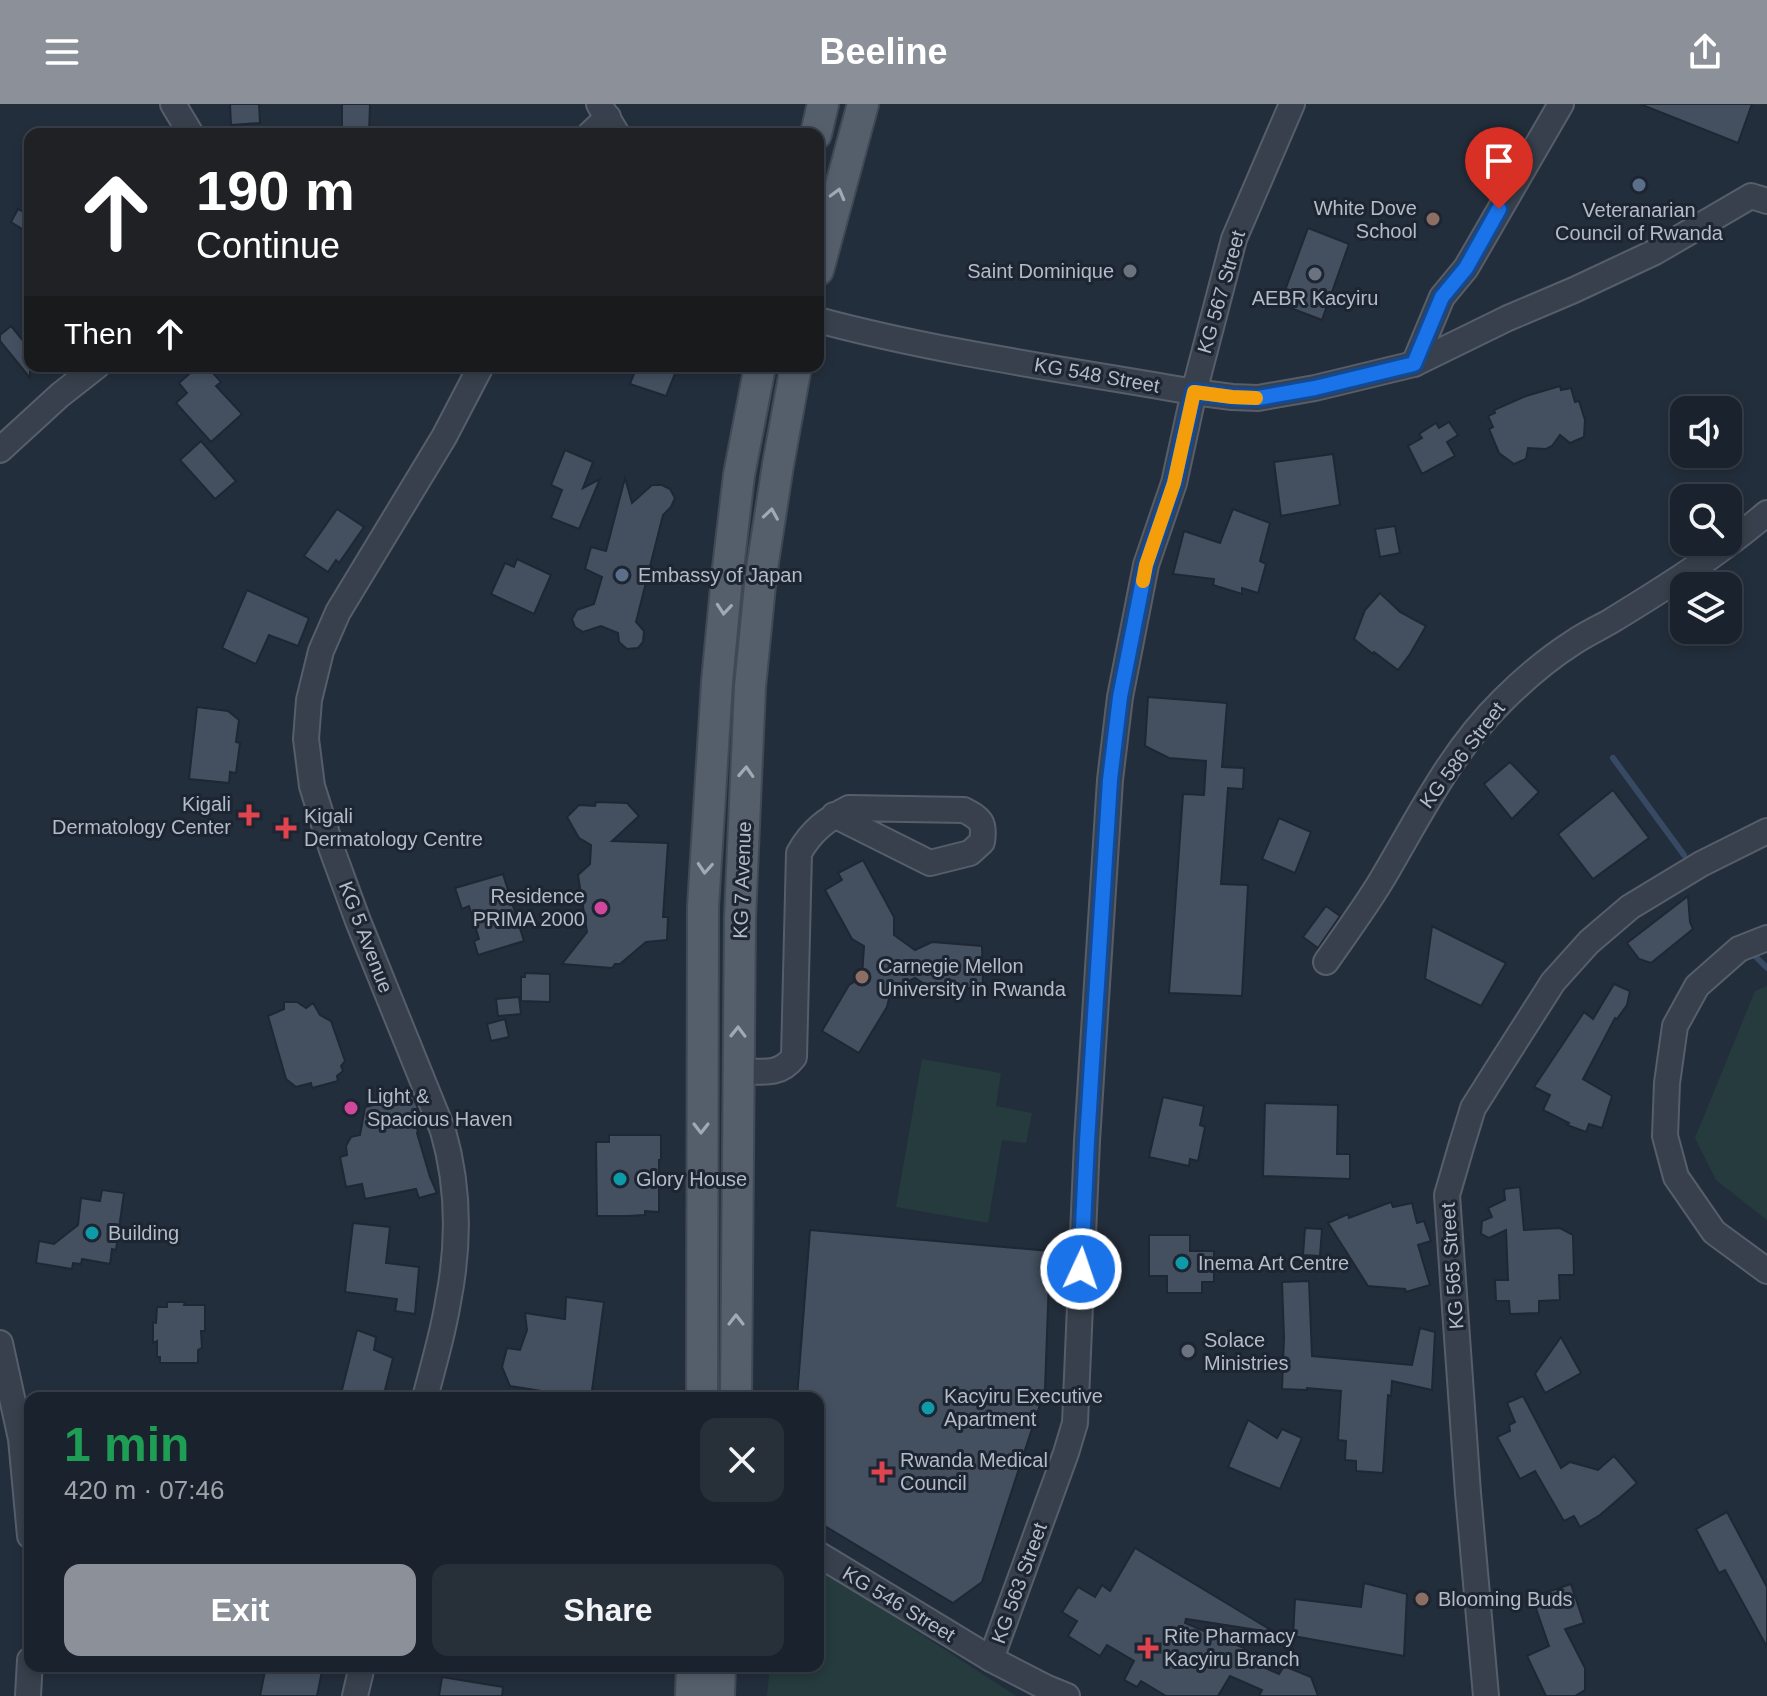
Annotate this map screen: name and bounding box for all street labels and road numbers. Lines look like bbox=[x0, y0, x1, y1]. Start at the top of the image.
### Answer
street label: KG 567 Street bbox=[1193, 228, 1249, 356]
street label: KG 548 Street bbox=[1033, 353, 1162, 397]
street label: KG 586 Street bbox=[1415, 697, 1509, 812]
street label: KG 7 Avenue bbox=[729, 821, 755, 939]
street label: KG 5 Avenue bbox=[335, 878, 397, 996]
street label: KG 565 Street bbox=[1437, 1202, 1467, 1330]
street label: KG 563 Street bbox=[987, 1519, 1051, 1646]
street label: KG 546 Street bbox=[839, 1562, 959, 1646]

